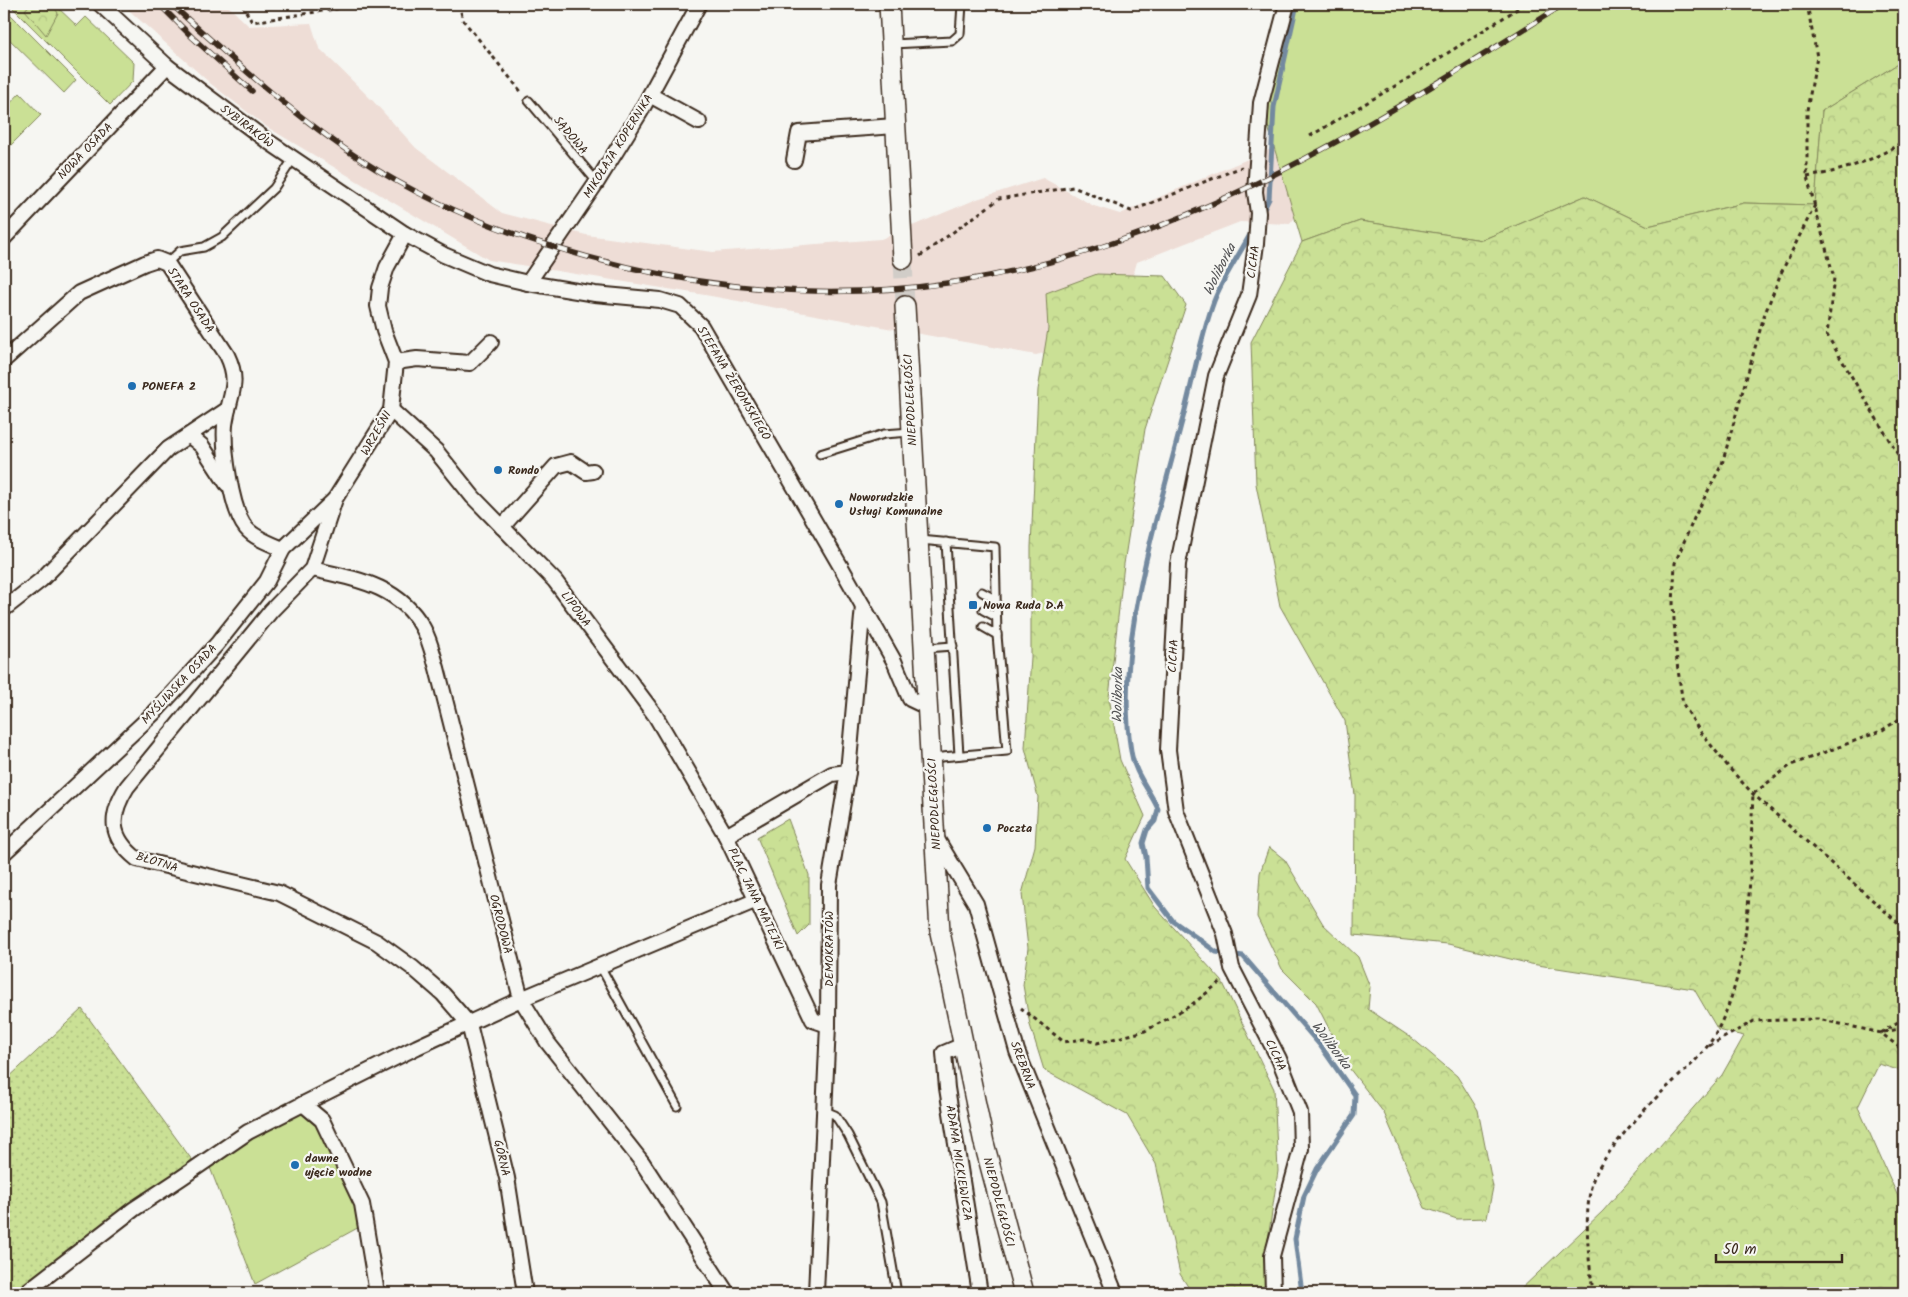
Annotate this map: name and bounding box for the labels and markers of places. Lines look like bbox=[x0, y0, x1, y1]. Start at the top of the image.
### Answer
place label: PONEFA 2 bbox=[142, 377, 196, 396]
marker: PONEFA 2 bbox=[126, 380, 138, 392]
place label: Rondo bbox=[508, 461, 540, 480]
marker: Rondo bbox=[492, 464, 504, 476]
place label: Noworudzkie Usługi Komunalne bbox=[849, 488, 943, 521]
marker: Noworudzkie Usługi Komunalne bbox=[833, 498, 845, 510]
place label: Nowa Ruda D.A bbox=[983, 596, 1064, 615]
marker: Nowa Ruda D.A bbox=[967, 599, 979, 611]
place label: Poczta bbox=[997, 819, 1032, 838]
marker: Poczta bbox=[981, 822, 993, 834]
place label: dawne ujęcie wodne bbox=[305, 1149, 372, 1182]
marker: dawne ujęcie wodne bbox=[289, 1159, 301, 1171]

